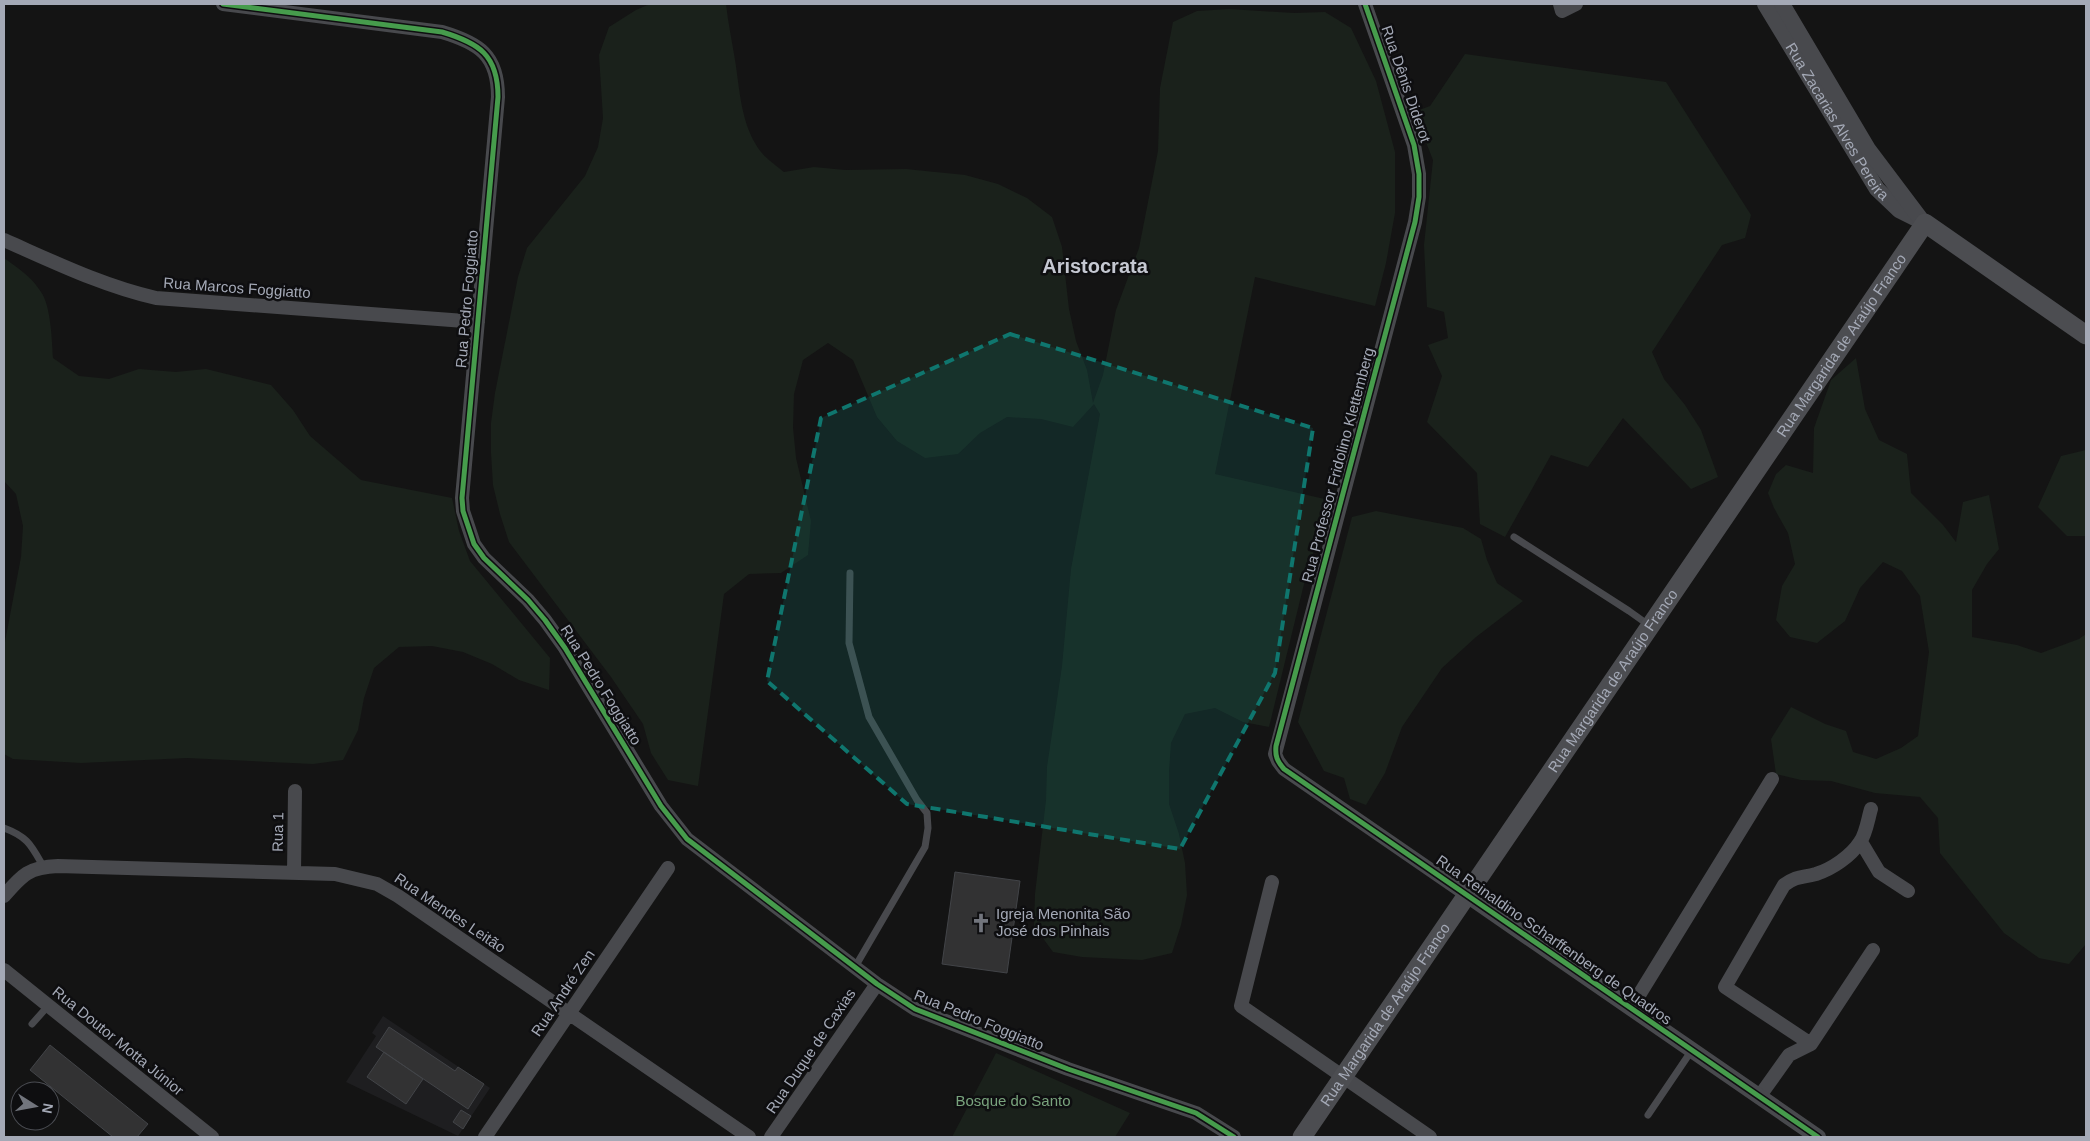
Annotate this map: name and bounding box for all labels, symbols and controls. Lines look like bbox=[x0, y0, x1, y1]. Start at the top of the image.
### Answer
street label: Rua Dênis Diderot bbox=[1378, 23, 1435, 145]
street label: Rua Zacarias Alves Pereira bbox=[1783, 40, 1893, 204]
street label: Rua Pedro Foggiatto bbox=[452, 229, 481, 369]
street label: Rua Margarida de Araújo Franco bbox=[1773, 250, 1909, 440]
district label: Aristocrata bbox=[1042, 255, 1149, 277]
street label: Rua Marcos Foggiatto bbox=[163, 274, 311, 301]
street label: Rua Professor Fridolino Klettemberg bbox=[1298, 345, 1377, 584]
street label: Rua Margarida de Araújo Franco bbox=[1544, 586, 1681, 775]
street label: Rua Pedro Foggiatto bbox=[558, 622, 645, 748]
street label: Rua 1 bbox=[269, 812, 286, 852]
street label: Rua Reinaldino Scharffenberg de Quadros bbox=[1433, 851, 1675, 1028]
street label: Rua Mendes Leitão bbox=[392, 869, 509, 956]
place label: Igreja Menonita São José dos Pinhais bbox=[996, 905, 1130, 939]
church icon: Igreja Menonita São José dos Pinhais bbox=[970, 912, 992, 934]
street label: Rua Margarida de Araújo Franco bbox=[1317, 920, 1453, 1109]
street label: Rua André Zen bbox=[527, 946, 598, 1039]
street label: Rua Doutor Motta Júnior bbox=[49, 983, 187, 1099]
street label: Rua Duque de Caxias bbox=[763, 985, 859, 1116]
street label: Rua Pedro Foggiatto bbox=[912, 986, 1047, 1053]
north arrow bbox=[10, 1081, 60, 1131]
park label: Bosque do Santo bbox=[955, 1092, 1071, 1109]
text: N bbox=[39, 1102, 57, 1115]

